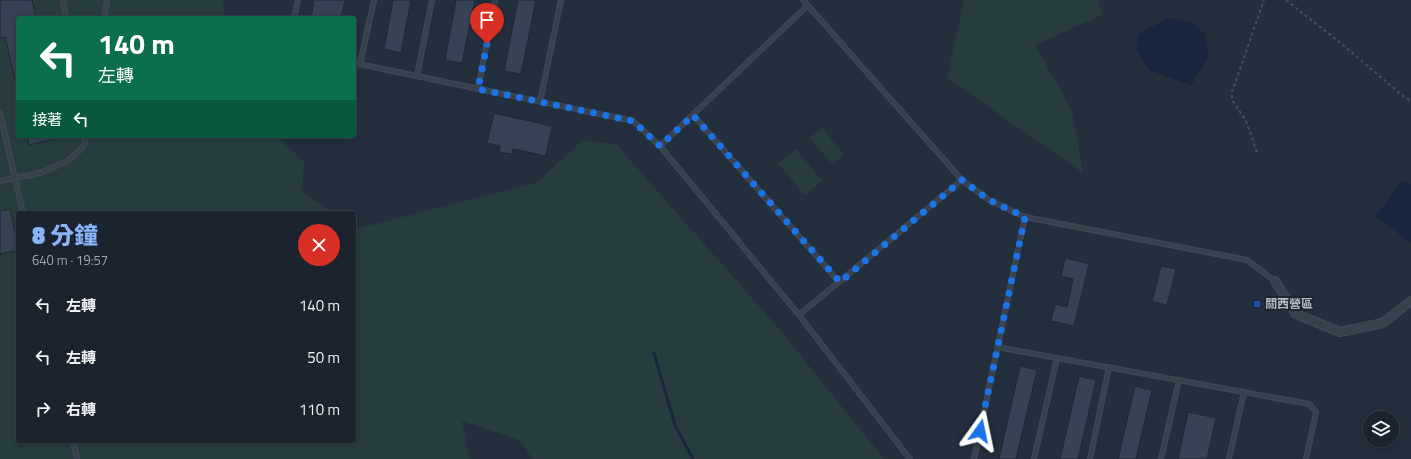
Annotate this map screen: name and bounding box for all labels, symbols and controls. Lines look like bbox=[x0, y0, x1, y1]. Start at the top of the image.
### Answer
pin bbox=[470, 3, 504, 44]
icon: arrive bbox=[476, 9, 498, 31]
text: 140 m bbox=[98, 22, 175, 65]
icon: left bbox=[32, 32, 84, 84]
text: 左轉 bbox=[98, 62, 134, 89]
text: 接著 bbox=[32, 108, 62, 131]
icon: left bbox=[70, 108, 92, 130]
text: 8 分鐘 bbox=[32, 217, 98, 253]
button: close bbox=[298, 224, 340, 266]
text: 640 m · 19:57 bbox=[32, 250, 108, 270]
icon: left bbox=[32, 294, 54, 316]
text: 左轉 bbox=[66, 294, 96, 317]
text: 140 m bbox=[299, 294, 340, 317]
place label: 關西營區 bbox=[1265, 294, 1313, 313]
marker: 關西營區 bbox=[1252, 299, 1262, 309]
icon: left bbox=[32, 346, 54, 368]
text: 左轉 bbox=[66, 346, 96, 369]
text: 50 m bbox=[307, 346, 340, 369]
icon: right bbox=[32, 398, 54, 420]
text: 右轉 bbox=[66, 398, 96, 421]
text: 110 m bbox=[299, 398, 340, 421]
position arrow bbox=[959, 410, 1001, 452]
map controls bbox=[1363, 411, 1399, 447]
button: layers bbox=[1363, 411, 1399, 447]

